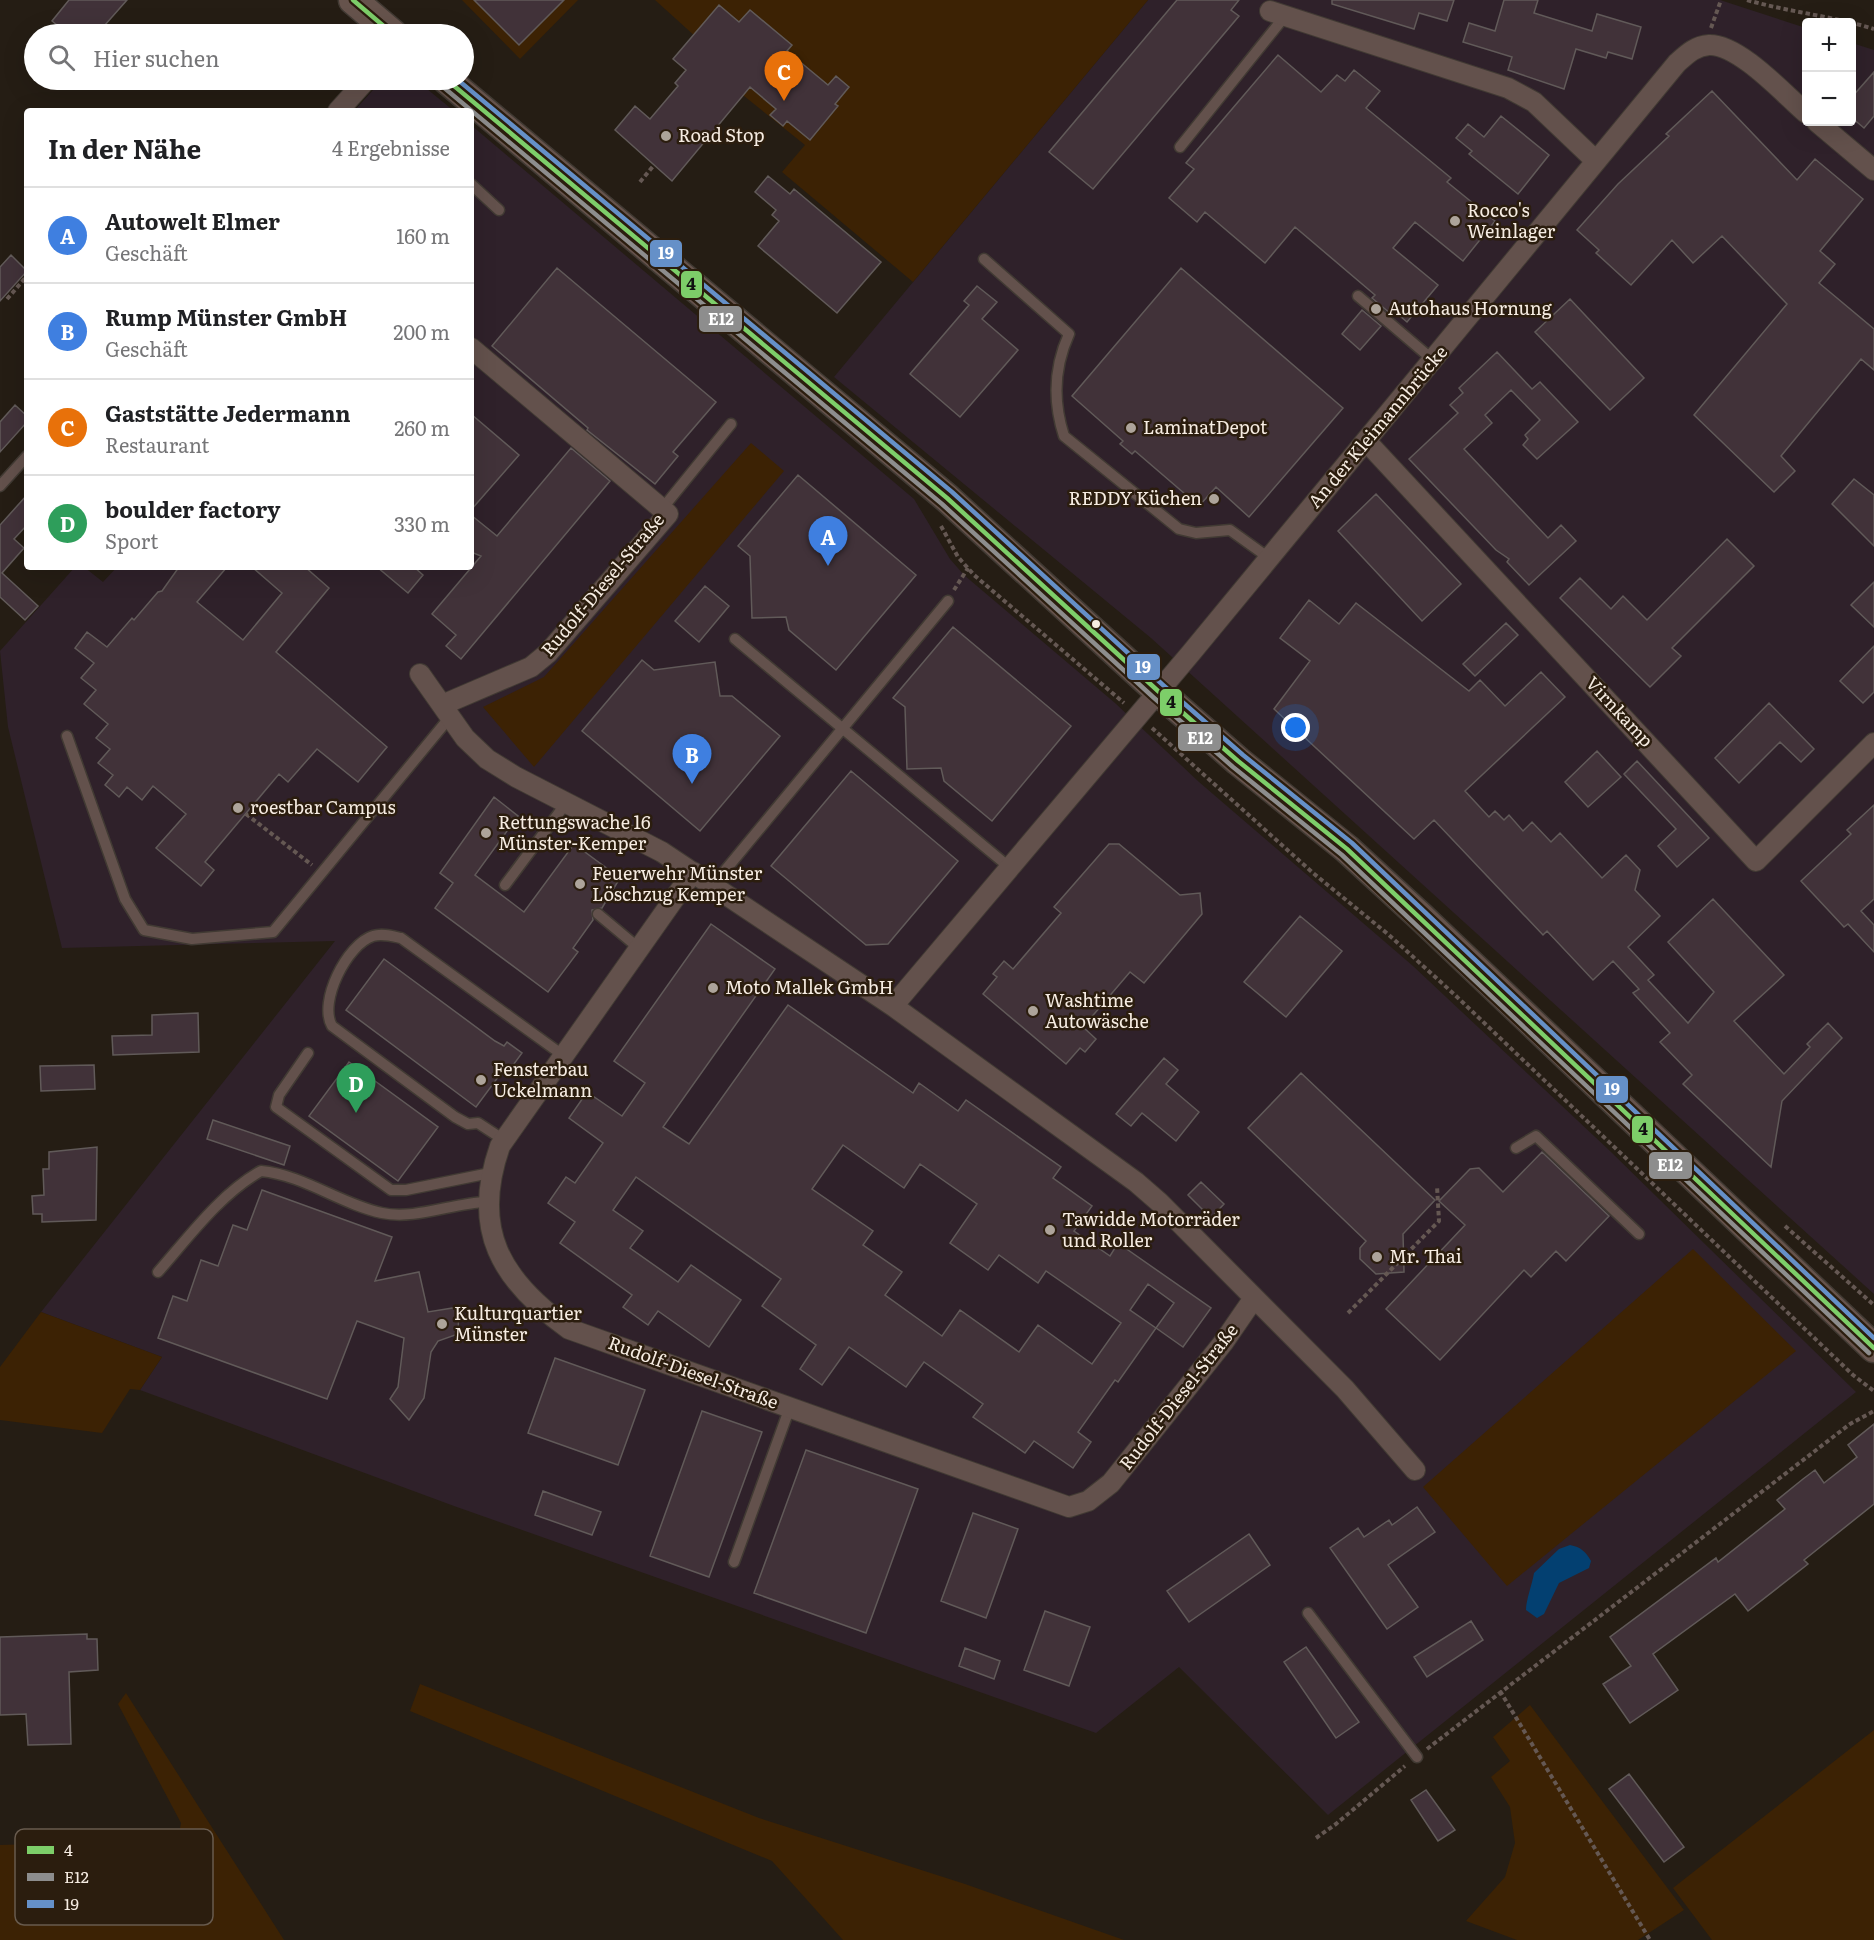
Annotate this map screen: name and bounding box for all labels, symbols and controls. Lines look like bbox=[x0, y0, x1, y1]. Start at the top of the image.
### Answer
map controls bbox=[1802, 18, 1856, 126]
button: + bbox=[1802, 18, 1856, 72]
search box bbox=[24, 24, 474, 90]
icon: search bbox=[45, 41, 78, 74]
text: Hier suchen bbox=[93, 41, 220, 74]
pin: C bbox=[764, 51, 804, 101]
button: − bbox=[1802, 72, 1856, 126]
place label: Road Stop bbox=[678, 121, 765, 148]
text: In der Nähe bbox=[48, 128, 201, 167]
marker: Road Stop bbox=[659, 129, 673, 143]
text: 4 Ergebnisse bbox=[332, 132, 450, 162]
place label: Rocco's Weinlager bbox=[1467, 196, 1556, 244]
text: Autowelt Elmer bbox=[105, 204, 280, 237]
marker: Rocco's Weinlager bbox=[1448, 214, 1462, 228]
text: A bbox=[60, 220, 75, 250]
text: 160 m bbox=[396, 220, 450, 250]
text: Geschäft bbox=[105, 237, 188, 267]
line badge: 19 bbox=[649, 239, 683, 268]
text: 19 bbox=[658, 240, 674, 264]
line badge: 4 bbox=[680, 270, 703, 299]
text: 4 bbox=[686, 271, 696, 295]
place label: Autohaus Hornung bbox=[1388, 294, 1553, 321]
text: Rump Münster GmbH bbox=[105, 300, 347, 333]
marker: Autohaus Hornung bbox=[1369, 302, 1383, 316]
line badge: E12 bbox=[698, 305, 743, 333]
text: E12 bbox=[708, 306, 734, 330]
text: B bbox=[61, 316, 74, 346]
text: 200 m bbox=[393, 316, 450, 346]
text: Geschäft bbox=[105, 333, 188, 363]
street label: An der Kleimannbrücke bbox=[1301, 339, 1453, 513]
text: Gaststätte Jedermann bbox=[105, 396, 351, 429]
text: C bbox=[60, 412, 75, 442]
text: 260 m bbox=[394, 412, 450, 442]
place label: LaminatDepot bbox=[1143, 413, 1268, 440]
marker: LaminatDepot bbox=[1124, 421, 1138, 435]
text: Restaurant bbox=[105, 429, 209, 459]
place label: REDDY Küchen bbox=[1068, 484, 1202, 511]
text: boulder factory bbox=[105, 492, 281, 525]
marker: REDDY Küchen bbox=[1207, 492, 1221, 506]
street label: Rudolf-Diesel-Straße bbox=[534, 507, 670, 661]
text: D bbox=[60, 508, 75, 538]
text: 330 m bbox=[394, 508, 450, 538]
pin: A bbox=[808, 516, 848, 566]
text: Sport bbox=[105, 525, 158, 555]
unlabelled marker bbox=[1090, 618, 1102, 630]
line badge: 19 bbox=[1126, 653, 1161, 681]
text: 19 bbox=[1135, 654, 1151, 678]
street label: Virnkamp bbox=[1580, 669, 1660, 752]
line badge: 4 bbox=[1159, 688, 1183, 717]
text: 4 bbox=[1166, 689, 1176, 713]
your location bbox=[1281, 713, 1310, 742]
line badge: E12 bbox=[1177, 723, 1222, 752]
text: E12 bbox=[1187, 725, 1213, 749]
pin: B bbox=[672, 734, 712, 784]
place label: roestbar Campus bbox=[250, 793, 396, 820]
marker: roestbar Campus bbox=[231, 801, 245, 815]
place label: Rettungswache 16 Münster-Kemper bbox=[498, 808, 651, 856]
marker: Rettungswache 16 Münster-Kemper bbox=[479, 826, 493, 840]
place label: Feuerwehr Münster Löschzug Kemper bbox=[592, 859, 763, 907]
marker: Feuerwehr Münster Löschzug Kemper bbox=[573, 877, 587, 891]
place label: Moto Mallek GmbH bbox=[725, 973, 894, 1000]
marker: Moto Mallek GmbH bbox=[706, 981, 720, 995]
place label: Washtime Autowäsche bbox=[1045, 986, 1149, 1034]
marker: Washtime Autowäsche bbox=[1026, 1004, 1040, 1018]
place label: Fensterbau Uckelmann bbox=[493, 1055, 592, 1103]
pin: D bbox=[336, 1064, 376, 1113]
marker: Fensterbau Uckelmann bbox=[474, 1073, 488, 1087]
line badge: 19 bbox=[1595, 1075, 1629, 1104]
text: 19 bbox=[1604, 1076, 1620, 1100]
line badge: 4 bbox=[1631, 1115, 1654, 1144]
text: 4 bbox=[1638, 1116, 1648, 1140]
line badge: E12 bbox=[1648, 1151, 1693, 1180]
text: E12 bbox=[1657, 1152, 1683, 1176]
place label: Tawidde Motorräder und Roller bbox=[1062, 1205, 1240, 1253]
marker: Tawidde Motorräder und Roller bbox=[1043, 1223, 1057, 1237]
place label: Mr. Thai bbox=[1389, 1242, 1462, 1269]
marker: Mr. Thai bbox=[1370, 1250, 1384, 1264]
place label: Kulturquartier Münster bbox=[454, 1299, 582, 1347]
marker: Kulturquartier Münster bbox=[435, 1317, 449, 1331]
street label: Rudolf-Diesel-Straße bbox=[1112, 1317, 1244, 1475]
street label: Rudolf-Diesel-Straße bbox=[605, 1328, 782, 1415]
legend bbox=[15, 1829, 213, 1925]
text: 4 bbox=[64, 1837, 73, 1861]
text: E12 bbox=[64, 1864, 89, 1888]
text: 19 bbox=[64, 1891, 79, 1915]

